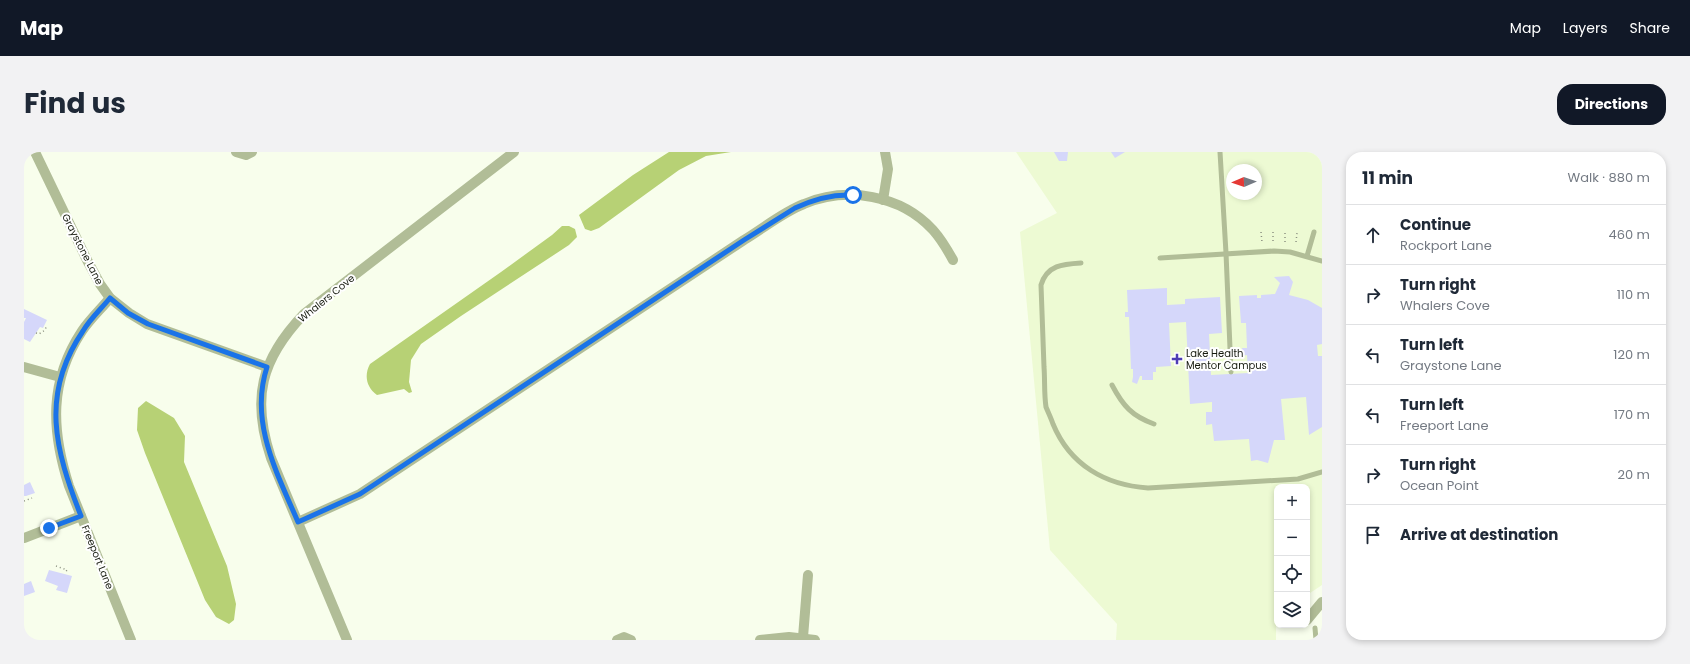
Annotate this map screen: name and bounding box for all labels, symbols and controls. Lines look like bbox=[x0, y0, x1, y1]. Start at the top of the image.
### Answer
text: Map bbox=[20, 15, 63, 42]
text: Map bbox=[1510, 18, 1541, 38]
text: Layers bbox=[1563, 18, 1607, 38]
text: Share bbox=[1629, 18, 1670, 38]
text: Find us bbox=[24, 84, 126, 123]
button: Directions bbox=[1557, 84, 1666, 125]
north arrow bbox=[1226, 164, 1262, 200]
text: 11 min bbox=[1362, 166, 1413, 190]
text: Walk · 880 m bbox=[1568, 168, 1650, 187]
route start bbox=[844, 186, 862, 204]
street label: Graystone Lane bbox=[58, 211, 107, 287]
text: Continue bbox=[1400, 214, 1471, 235]
icon: ahead bbox=[1362, 224, 1384, 246]
text: 460 m bbox=[1609, 225, 1650, 244]
text: Rockport Lane bbox=[1400, 236, 1492, 255]
street label: Whalers Cove bbox=[295, 271, 358, 326]
text: Turn right bbox=[1400, 274, 1476, 295]
icon: right bbox=[1362, 284, 1384, 306]
text: 110 m bbox=[1617, 285, 1650, 304]
text: Whalers Cove bbox=[1400, 296, 1490, 315]
text: Turn left bbox=[1400, 334, 1464, 355]
icon: left bbox=[1362, 344, 1384, 366]
text: 120 m bbox=[1613, 345, 1650, 364]
place label: Lake Health Mentor Campus bbox=[1186, 346, 1267, 373]
marker: Lake Health Mentor Campus bbox=[1171, 353, 1183, 365]
text: Graystone Lane bbox=[1400, 356, 1502, 375]
text: Turn left bbox=[1400, 394, 1464, 415]
icon: left bbox=[1362, 404, 1384, 426]
text: 170 m bbox=[1614, 405, 1650, 424]
text: Freeport Lane bbox=[1400, 416, 1488, 435]
text: Turn right bbox=[1400, 454, 1476, 475]
icon: right bbox=[1362, 464, 1384, 486]
text: 20 m bbox=[1617, 465, 1650, 484]
text: Ocean Point bbox=[1400, 476, 1479, 495]
map controls bbox=[1274, 484, 1310, 628]
button: + bbox=[1274, 484, 1310, 520]
route end bbox=[40, 519, 58, 537]
button: − bbox=[1274, 520, 1310, 556]
street label: Freeport Lane bbox=[78, 523, 117, 592]
icon: arrive bbox=[1362, 524, 1384, 546]
text: Arrive at destination bbox=[1400, 524, 1558, 545]
button: locate bbox=[1274, 556, 1310, 592]
button: layers bbox=[1274, 592, 1310, 628]

